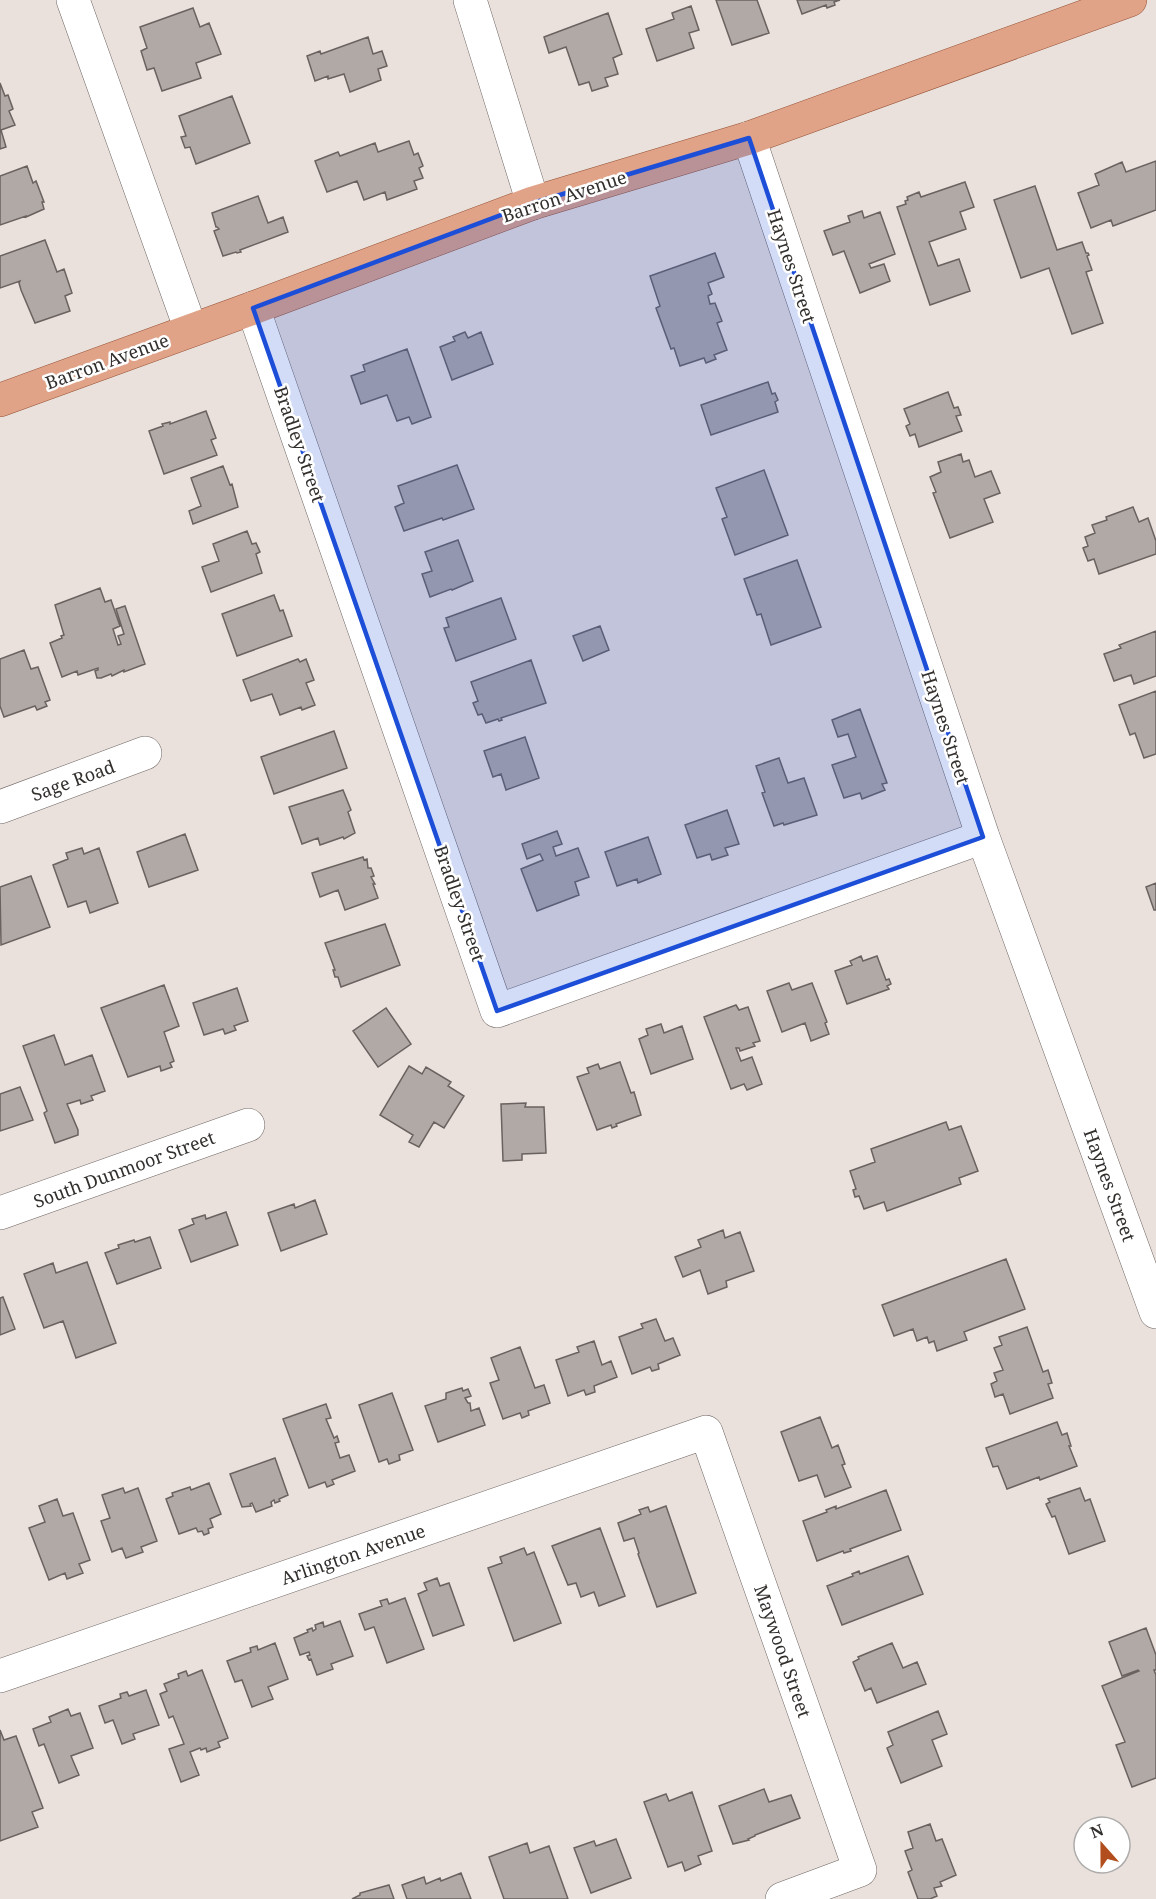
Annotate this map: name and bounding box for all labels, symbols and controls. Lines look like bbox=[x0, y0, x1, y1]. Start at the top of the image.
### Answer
street label: Barron Avenue bbox=[499, 165, 629, 227]
street label: Haynes Street bbox=[762, 206, 822, 326]
street label: Barron Avenue bbox=[42, 328, 172, 394]
street label: Bradley Street bbox=[269, 383, 331, 505]
street label: Haynes Street bbox=[916, 667, 976, 787]
street label: Sage Road bbox=[28, 754, 118, 806]
street label: Bradley Street bbox=[429, 842, 491, 964]
street label: South Dunmoor Street bbox=[30, 1125, 218, 1213]
street label: Haynes Street bbox=[1078, 1125, 1142, 1245]
street label: Arlington Avenue bbox=[278, 1518, 428, 1590]
street label: Maywood Street bbox=[749, 1581, 817, 1721]
north arrow bbox=[1072, 1815, 1132, 1875]
text: N bbox=[1087, 1818, 1107, 1844]

